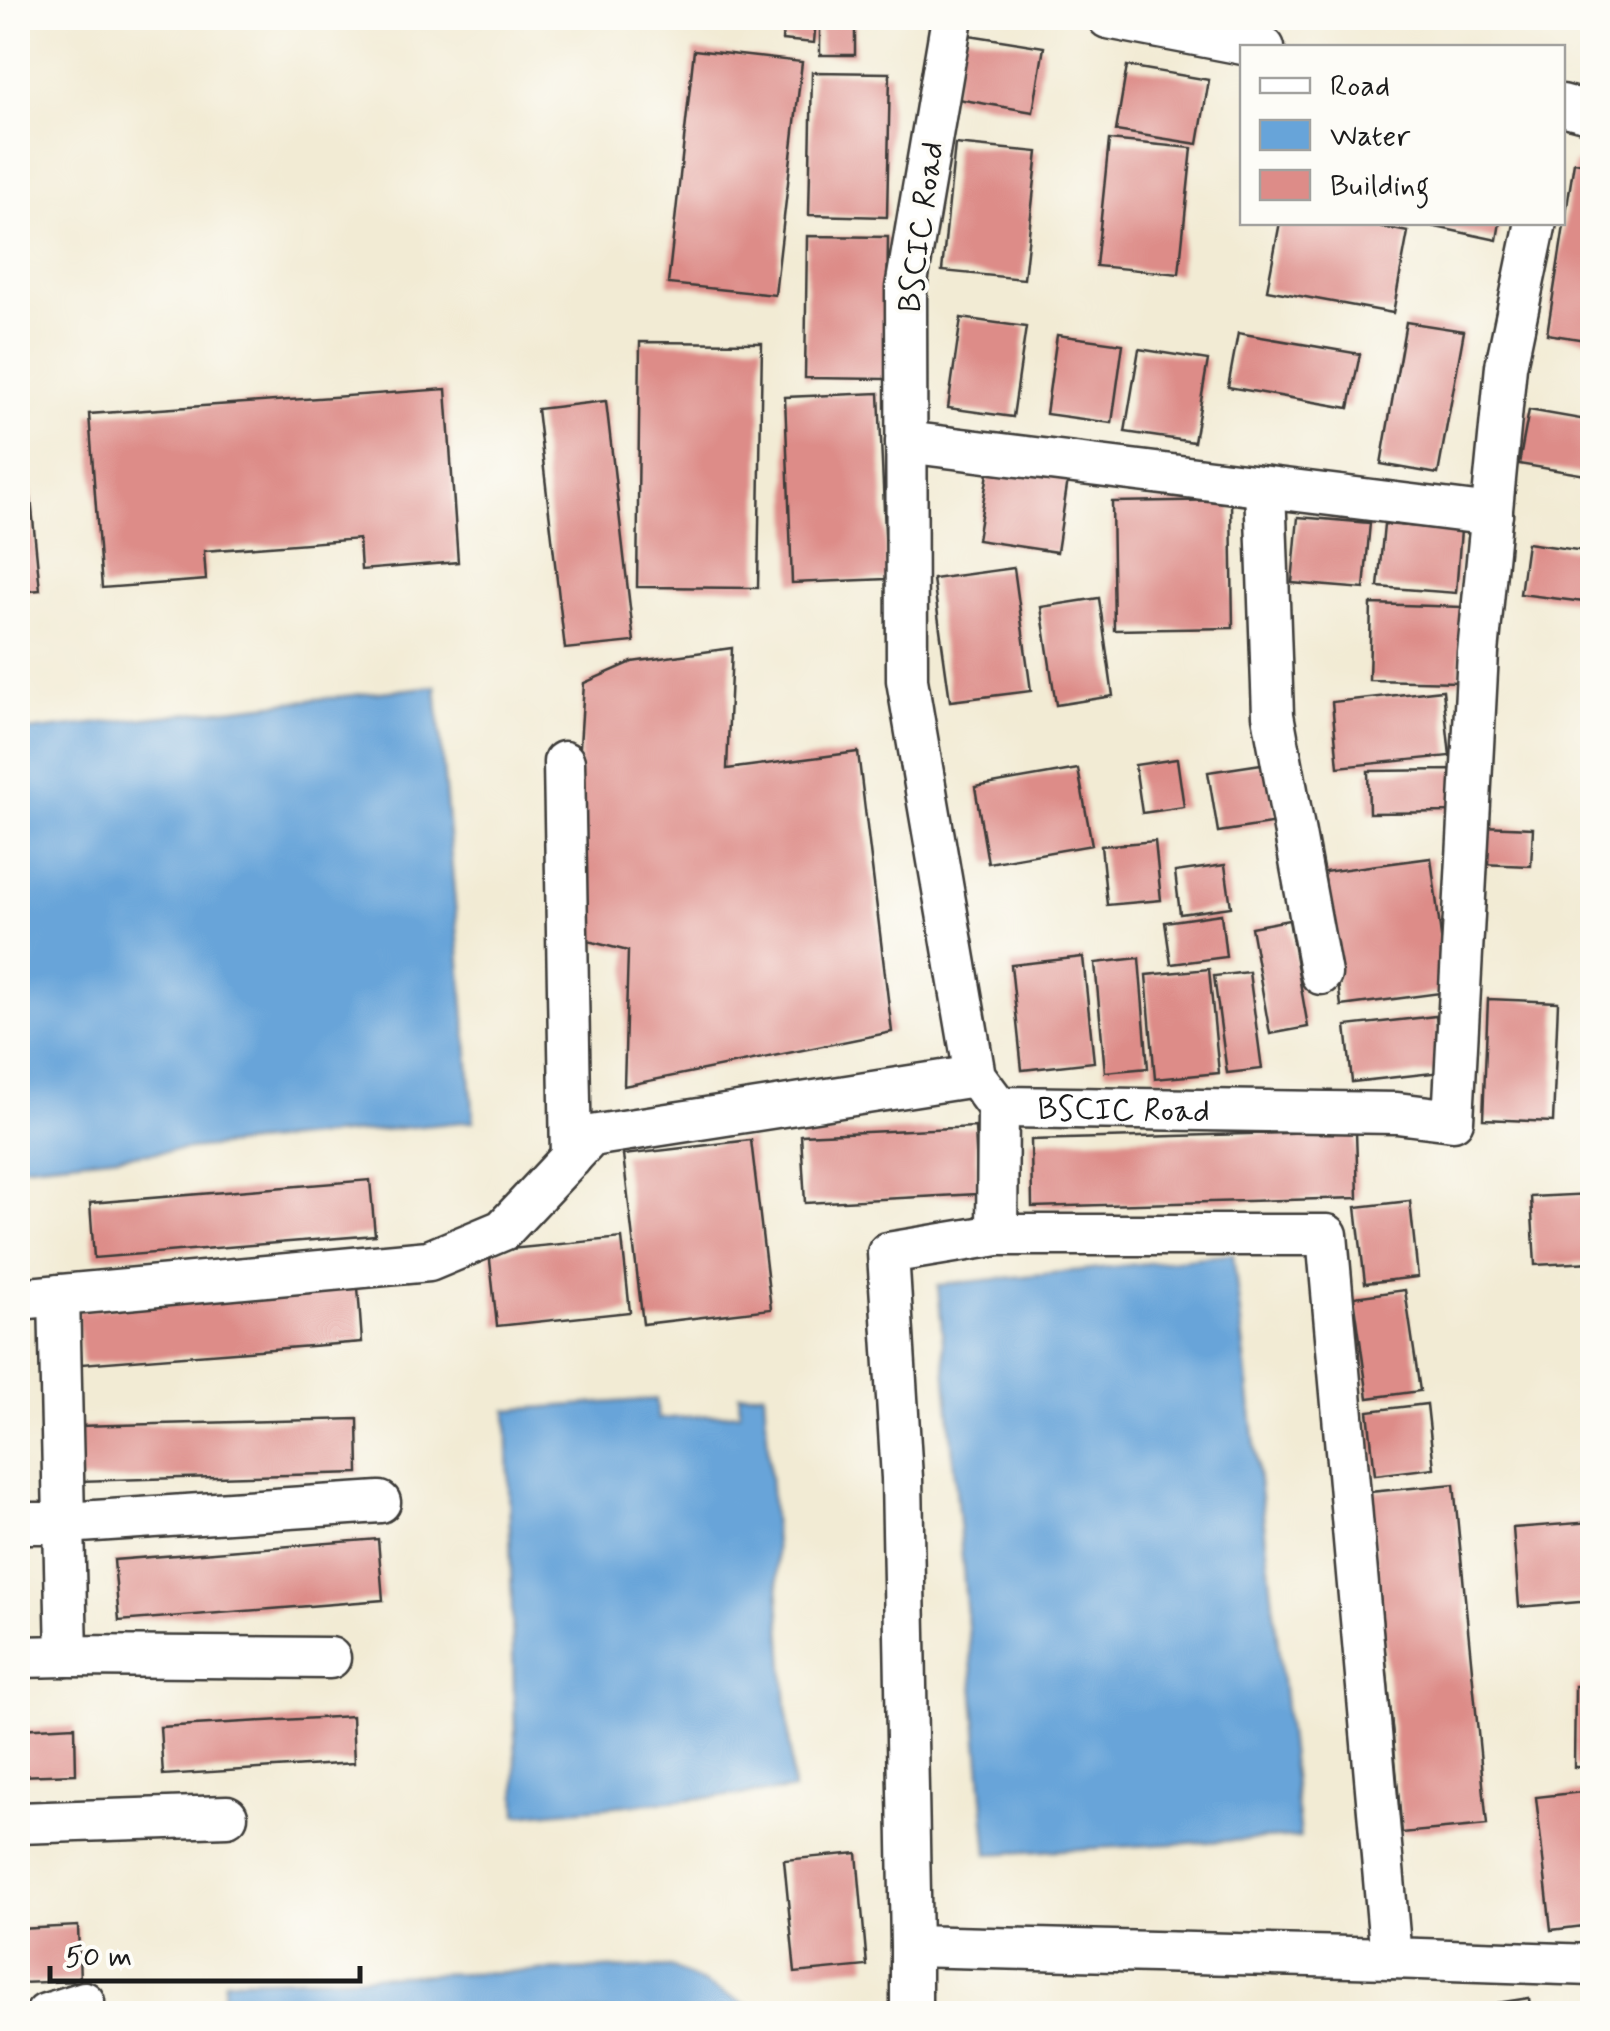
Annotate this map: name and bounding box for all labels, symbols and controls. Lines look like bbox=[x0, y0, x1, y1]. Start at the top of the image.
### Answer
legend bbox=[1240, 45, 1565, 225]
text: Road bbox=[1330, 67, 1390, 106]
text: Water bbox=[1330, 117, 1411, 156]
street label: BSCIC Road bbox=[889, 139, 955, 316]
text: Building bbox=[1330, 167, 1429, 209]
street label: BSCIC Road bbox=[1037, 1089, 1210, 1133]
scale bar bbox=[50, 1921, 360, 1983]
text: 50 m bbox=[65, 1938, 132, 1977]

